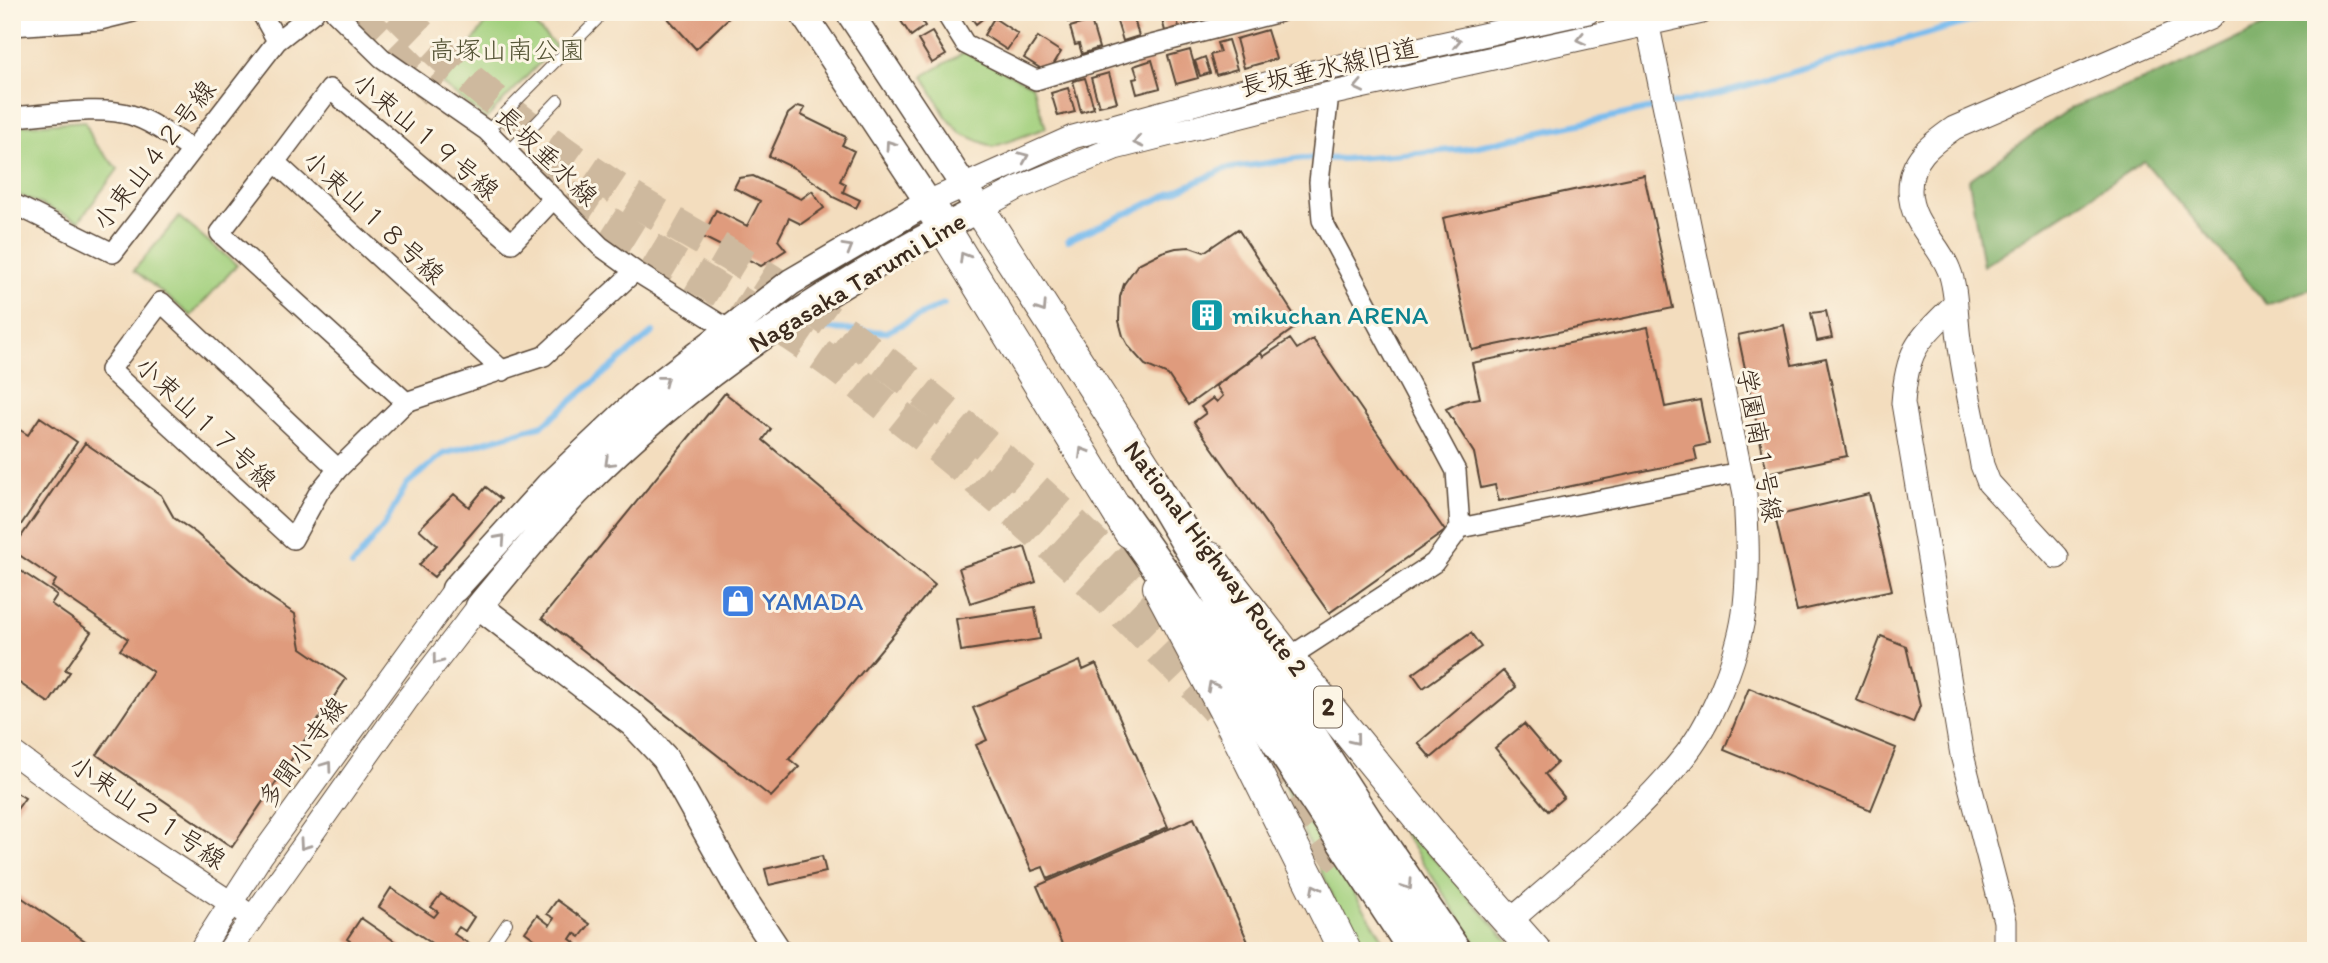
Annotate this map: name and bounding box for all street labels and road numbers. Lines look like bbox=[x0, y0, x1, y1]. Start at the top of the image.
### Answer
street label: 長坂垂水線旧道 bbox=[1237, 31, 1421, 103]
street label: 小束山１９号線 bbox=[346, 65, 506, 207]
street label: 小束山４２号線 bbox=[85, 73, 223, 237]
street label: 長坂垂水線 bbox=[489, 99, 605, 213]
street label: 小束山１８号線 bbox=[297, 143, 451, 291]
street label: Nagasaka Tarumi Line bbox=[743, 204, 971, 360]
street label: 小束山１７号線 bbox=[129, 349, 283, 497]
street label: 学園南１号線 bbox=[1731, 365, 1789, 525]
street label: National Highway Route 2 bbox=[1117, 434, 1315, 682]
road number: 2 bbox=[1314, 686, 1342, 728]
street label: 多聞小寺線 bbox=[251, 690, 353, 814]
street label: 小束山２１号線 bbox=[64, 748, 232, 876]

